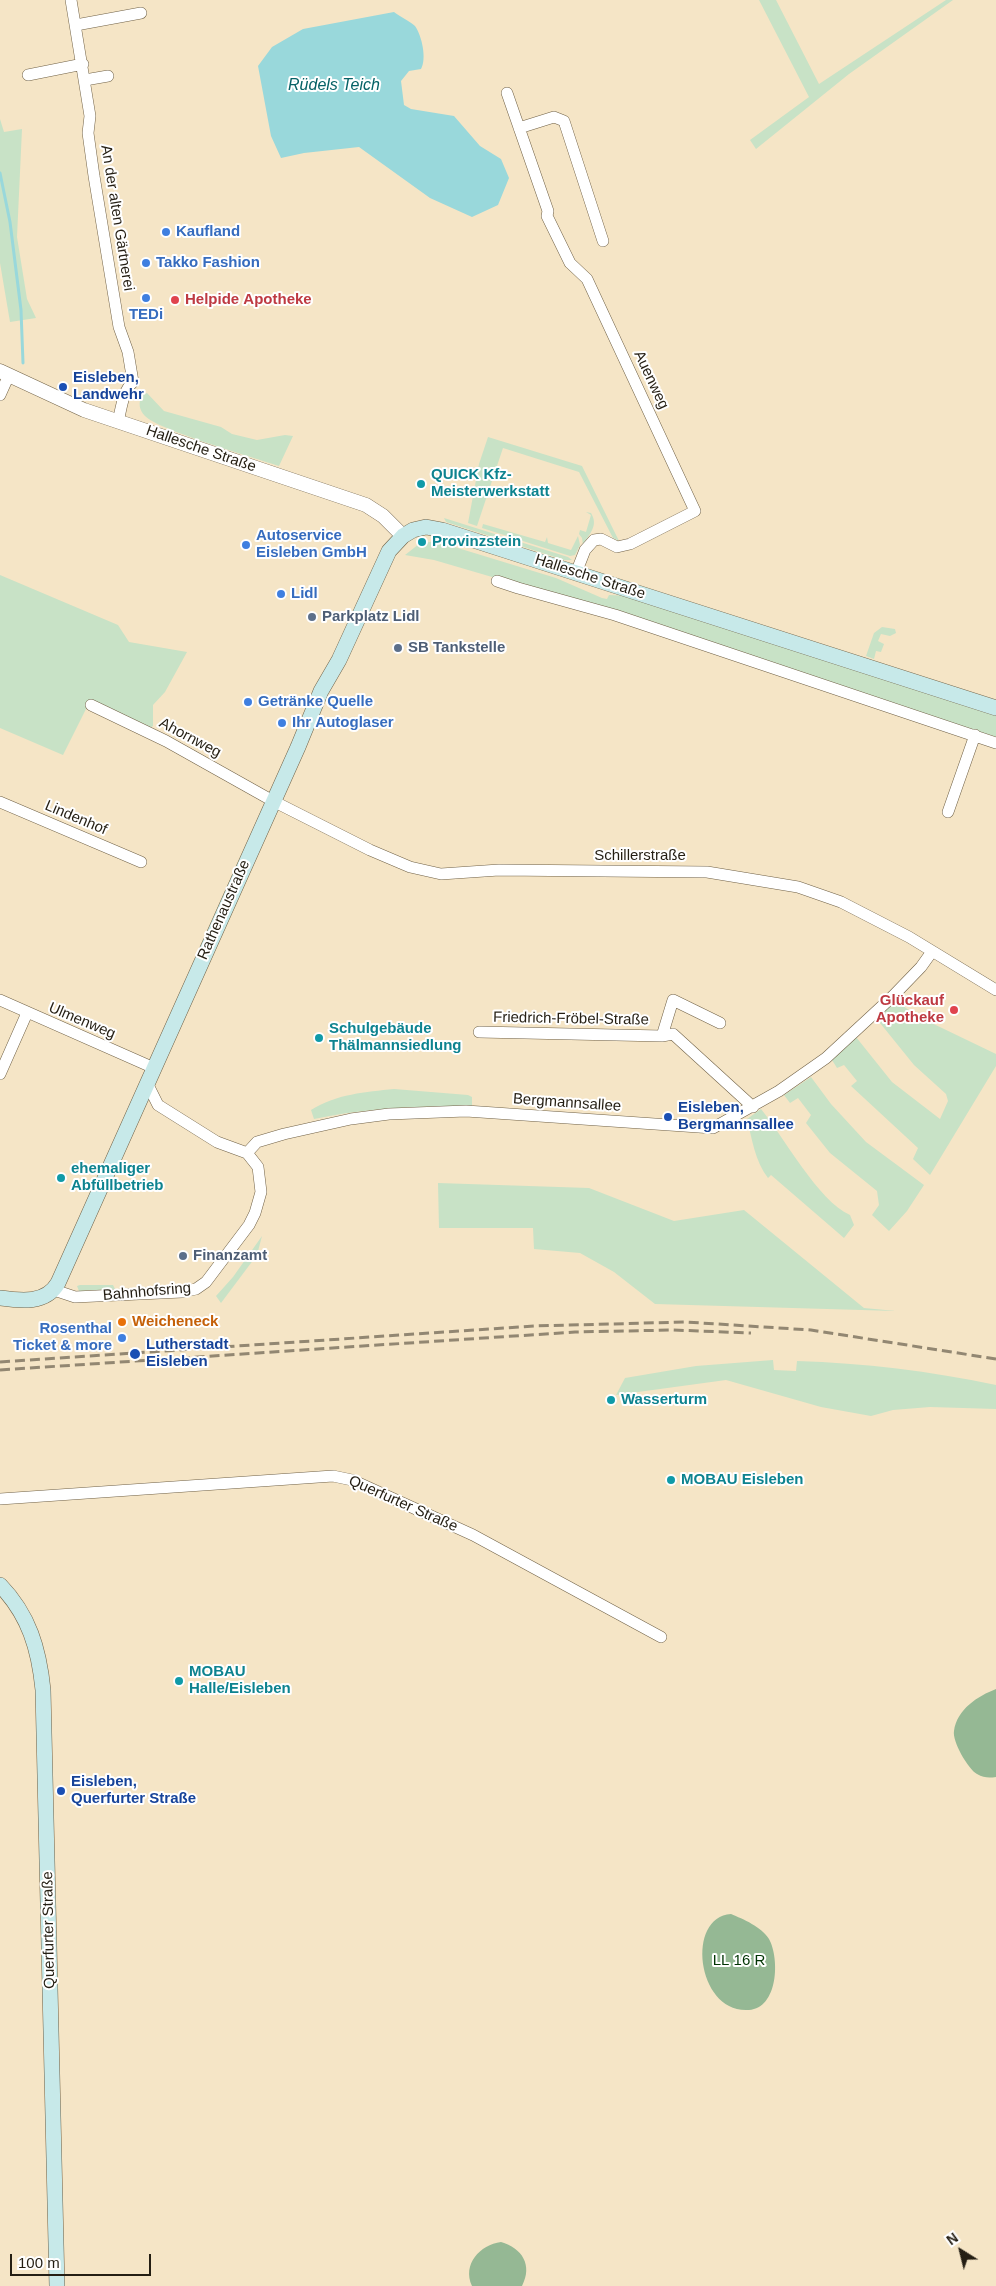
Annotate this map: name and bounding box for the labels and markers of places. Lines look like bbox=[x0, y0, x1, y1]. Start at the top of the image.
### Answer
place label: Kaufland bbox=[176, 223, 240, 241]
marker: Kaufland bbox=[160, 226, 172, 238]
place label: Takko Fashion bbox=[156, 254, 260, 272]
marker: Takko Fashion bbox=[140, 257, 152, 269]
place label: Helpide Apotheke bbox=[185, 291, 312, 309]
marker: TEDi bbox=[140, 292, 152, 304]
marker: Helpide Apotheke bbox=[169, 294, 181, 306]
place label: TEDi bbox=[129, 306, 163, 324]
place label: Eisleben, Landwehr bbox=[73, 369, 144, 404]
marker: Eisleben, Landwehr bbox=[57, 381, 69, 393]
place label: QUICK Kfz- Meisterwerkstatt bbox=[431, 466, 549, 501]
marker: QUICK Kfz- Meisterwerkstatt bbox=[415, 478, 427, 490]
place label: Autoservice Eisleben GmbH bbox=[256, 527, 367, 562]
place label: Provinzstein bbox=[432, 533, 521, 551]
marker: Provinzstein bbox=[416, 536, 428, 548]
marker: Autoservice Eisleben GmbH bbox=[240, 539, 252, 551]
place label: Lidl bbox=[291, 585, 318, 603]
marker: Lidl bbox=[275, 588, 287, 600]
place label: Parkplatz Lidl bbox=[322, 608, 420, 626]
marker: Parkplatz Lidl bbox=[306, 611, 318, 623]
place label: SB Tankstelle bbox=[408, 639, 505, 657]
marker: SB Tankstelle bbox=[392, 642, 404, 654]
place label: Getränke Quelle bbox=[258, 693, 373, 711]
marker: Getränke Quelle bbox=[242, 696, 254, 708]
place label: Ihr Autoglaser bbox=[292, 714, 394, 732]
marker: Ihr Autoglaser bbox=[276, 717, 288, 729]
place label: Glückauf Apotheke bbox=[876, 992, 944, 1027]
marker: Glückauf Apotheke bbox=[948, 1004, 960, 1016]
place label: Schulgebäude Thälmannsiedlung bbox=[329, 1020, 462, 1055]
marker: Schulgebäude Thälmannsiedlung bbox=[313, 1032, 325, 1044]
place label: Eisleben, Bergmannsallee bbox=[678, 1099, 794, 1134]
marker: Eisleben, Bergmannsallee bbox=[662, 1111, 674, 1123]
place label: ehemaliger Abfüllbetrieb bbox=[71, 1160, 163, 1195]
marker: ehemaliger Abfüllbetrieb bbox=[55, 1172, 67, 1184]
place label: Finanzamt bbox=[193, 1247, 267, 1265]
marker: Finanzamt bbox=[177, 1250, 189, 1262]
place label: Weicheneck bbox=[132, 1313, 218, 1331]
marker: Weicheneck bbox=[116, 1316, 128, 1328]
place label: Rosenthal Ticket & more bbox=[13, 1320, 112, 1355]
marker: Rosenthal Ticket & more bbox=[116, 1332, 128, 1344]
place label: Lutherstadt Eisleben bbox=[146, 1336, 228, 1371]
marker: Lutherstadt Eisleben bbox=[128, 1347, 142, 1361]
place label: Wasserturm bbox=[621, 1391, 707, 1409]
marker: Wasserturm bbox=[605, 1394, 617, 1406]
place label: MOBAU Eisleben bbox=[681, 1471, 804, 1489]
marker: MOBAU Eisleben bbox=[665, 1474, 677, 1486]
place label: MOBAU Halle/Eisleben bbox=[189, 1663, 291, 1698]
marker: MOBAU Halle/Eisleben bbox=[173, 1675, 185, 1687]
place label: Eisleben, Querfurter Straße bbox=[71, 1773, 196, 1808]
marker: Eisleben, Querfurter Straße bbox=[55, 1785, 67, 1797]

